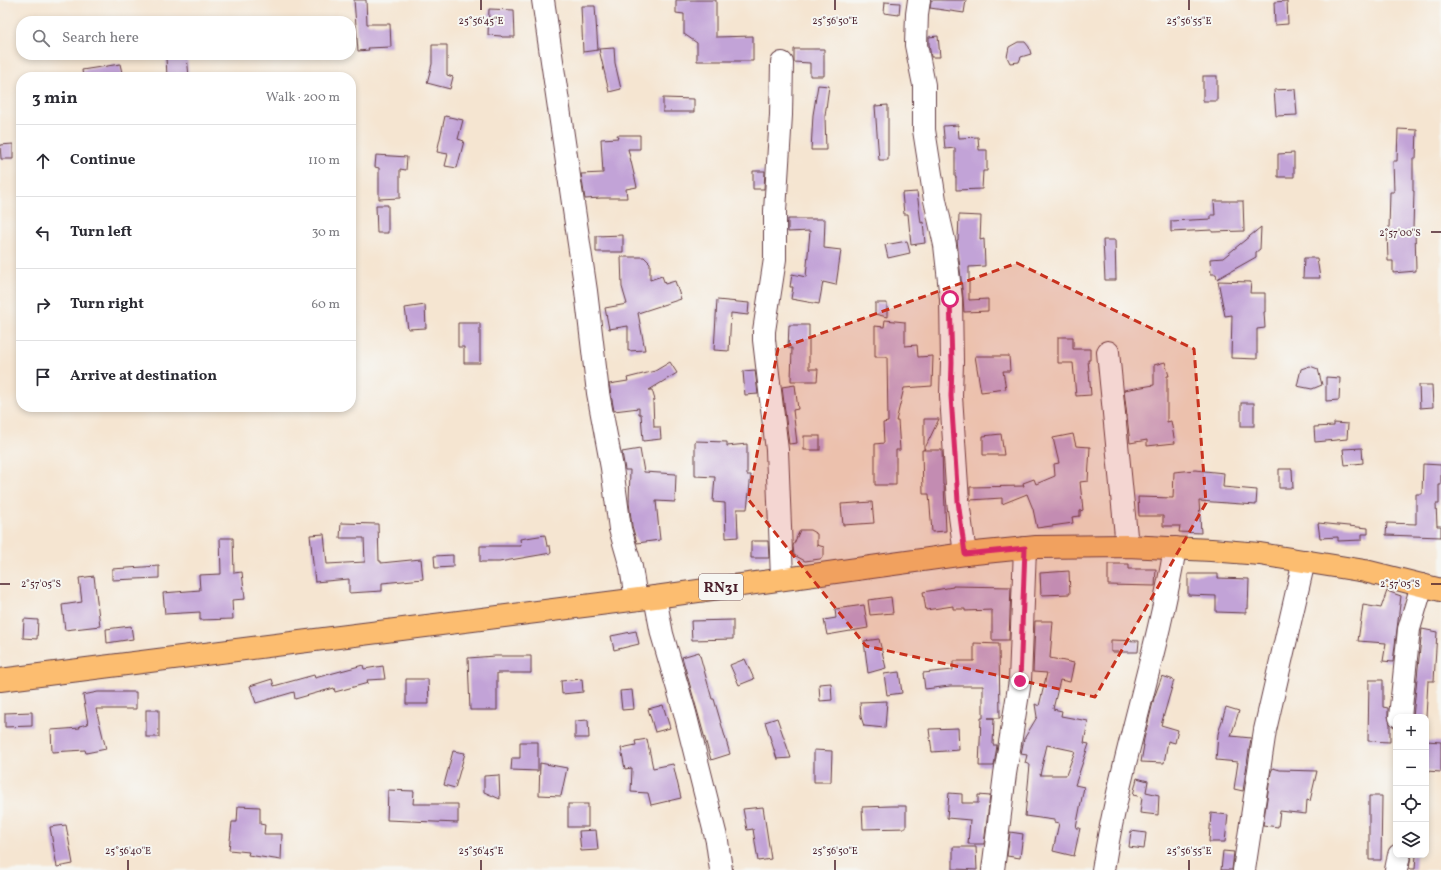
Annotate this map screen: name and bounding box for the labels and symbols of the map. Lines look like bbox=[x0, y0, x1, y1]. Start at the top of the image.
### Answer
text: 25°56'45"E bbox=[459, 14, 503, 28]
text: 25°56'50"E bbox=[812, 14, 858, 28]
text: 25°56'55"E bbox=[1167, 14, 1211, 28]
text: 2°57'00"S bbox=[1379, 226, 1421, 240]
route start bbox=[941, 290, 959, 308]
road number: RN31 bbox=[699, 574, 743, 600]
text: 2°57'05"S bbox=[21, 577, 61, 591]
text: 2°57'05"S bbox=[1380, 577, 1420, 591]
route end bbox=[1011, 672, 1029, 690]
text: 25°56'40"E bbox=[105, 844, 151, 858]
text: 25°56'45"E bbox=[459, 844, 503, 858]
text: 25°56'50"E bbox=[812, 844, 858, 858]
text: 25°56'55"E bbox=[1167, 844, 1211, 858]

